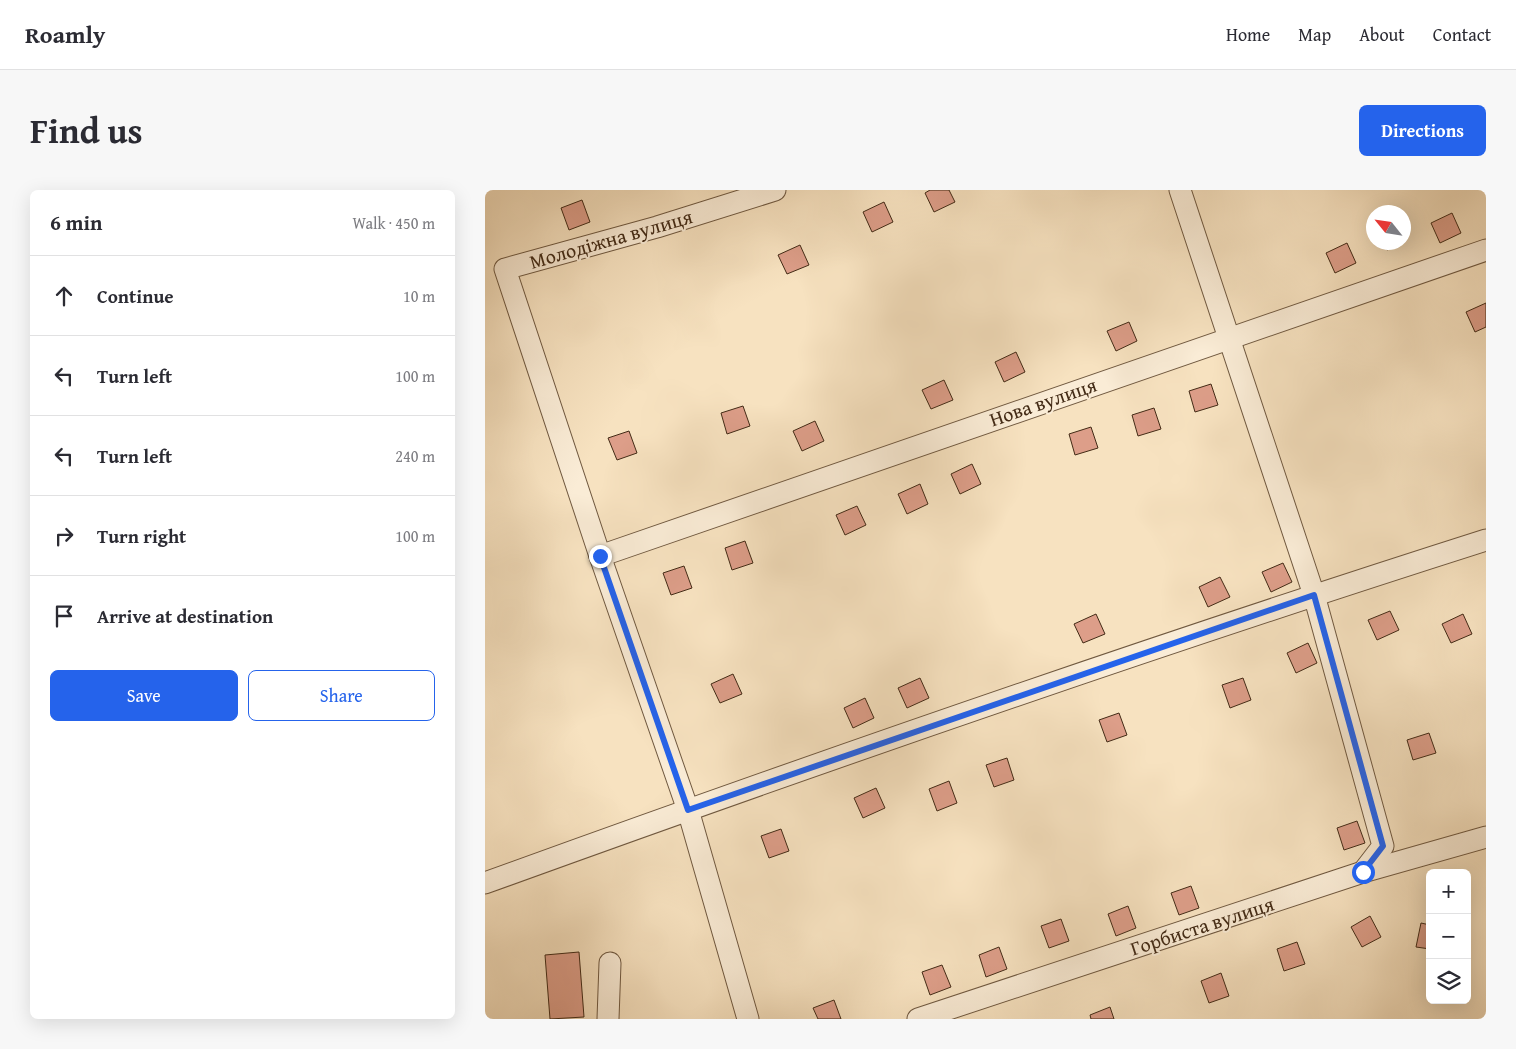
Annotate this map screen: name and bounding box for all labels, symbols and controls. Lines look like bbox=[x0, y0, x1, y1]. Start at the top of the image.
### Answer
text: Roamly bbox=[25, 17, 105, 52]
text: Home bbox=[1226, 21, 1270, 48]
text: Map bbox=[1298, 21, 1331, 48]
text: About bbox=[1359, 21, 1405, 48]
text: Contact bbox=[1433, 21, 1491, 48]
text: Find us bbox=[30, 105, 143, 156]
button: Directions bbox=[1359, 105, 1486, 156]
street label: Молодіжна вулиця bbox=[526, 201, 696, 276]
north arrow bbox=[1366, 205, 1411, 250]
text: 6 min bbox=[50, 207, 102, 238]
text: Walk · 450 m bbox=[352, 211, 435, 235]
icon: ahead bbox=[50, 282, 78, 310]
text: Continue bbox=[97, 282, 174, 310]
text: 10 m bbox=[403, 284, 435, 308]
icon: left bbox=[50, 362, 78, 390]
text: Turn left bbox=[97, 362, 172, 390]
text: 100 m bbox=[395, 364, 435, 388]
street label: Нова вулиця bbox=[985, 370, 1100, 433]
icon: left bbox=[50, 442, 78, 470]
text: Turn left bbox=[97, 442, 172, 470]
text: 240 m bbox=[395, 444, 435, 468]
icon: right bbox=[50, 522, 78, 550]
text: Turn right bbox=[97, 522, 186, 550]
text: 100 m bbox=[395, 524, 435, 548]
route end bbox=[589, 545, 612, 568]
icon: arrive bbox=[50, 602, 78, 630]
text: Arrive at destination bbox=[97, 602, 273, 630]
button: Save bbox=[50, 670, 238, 721]
button: Share bbox=[248, 670, 435, 721]
route start bbox=[1352, 861, 1375, 884]
map controls bbox=[1426, 869, 1471, 1004]
button: + bbox=[1426, 869, 1471, 914]
street label: Горбиста вулиця bbox=[1126, 889, 1277, 962]
button: − bbox=[1426, 914, 1471, 959]
button: layers bbox=[1426, 959, 1471, 1004]

